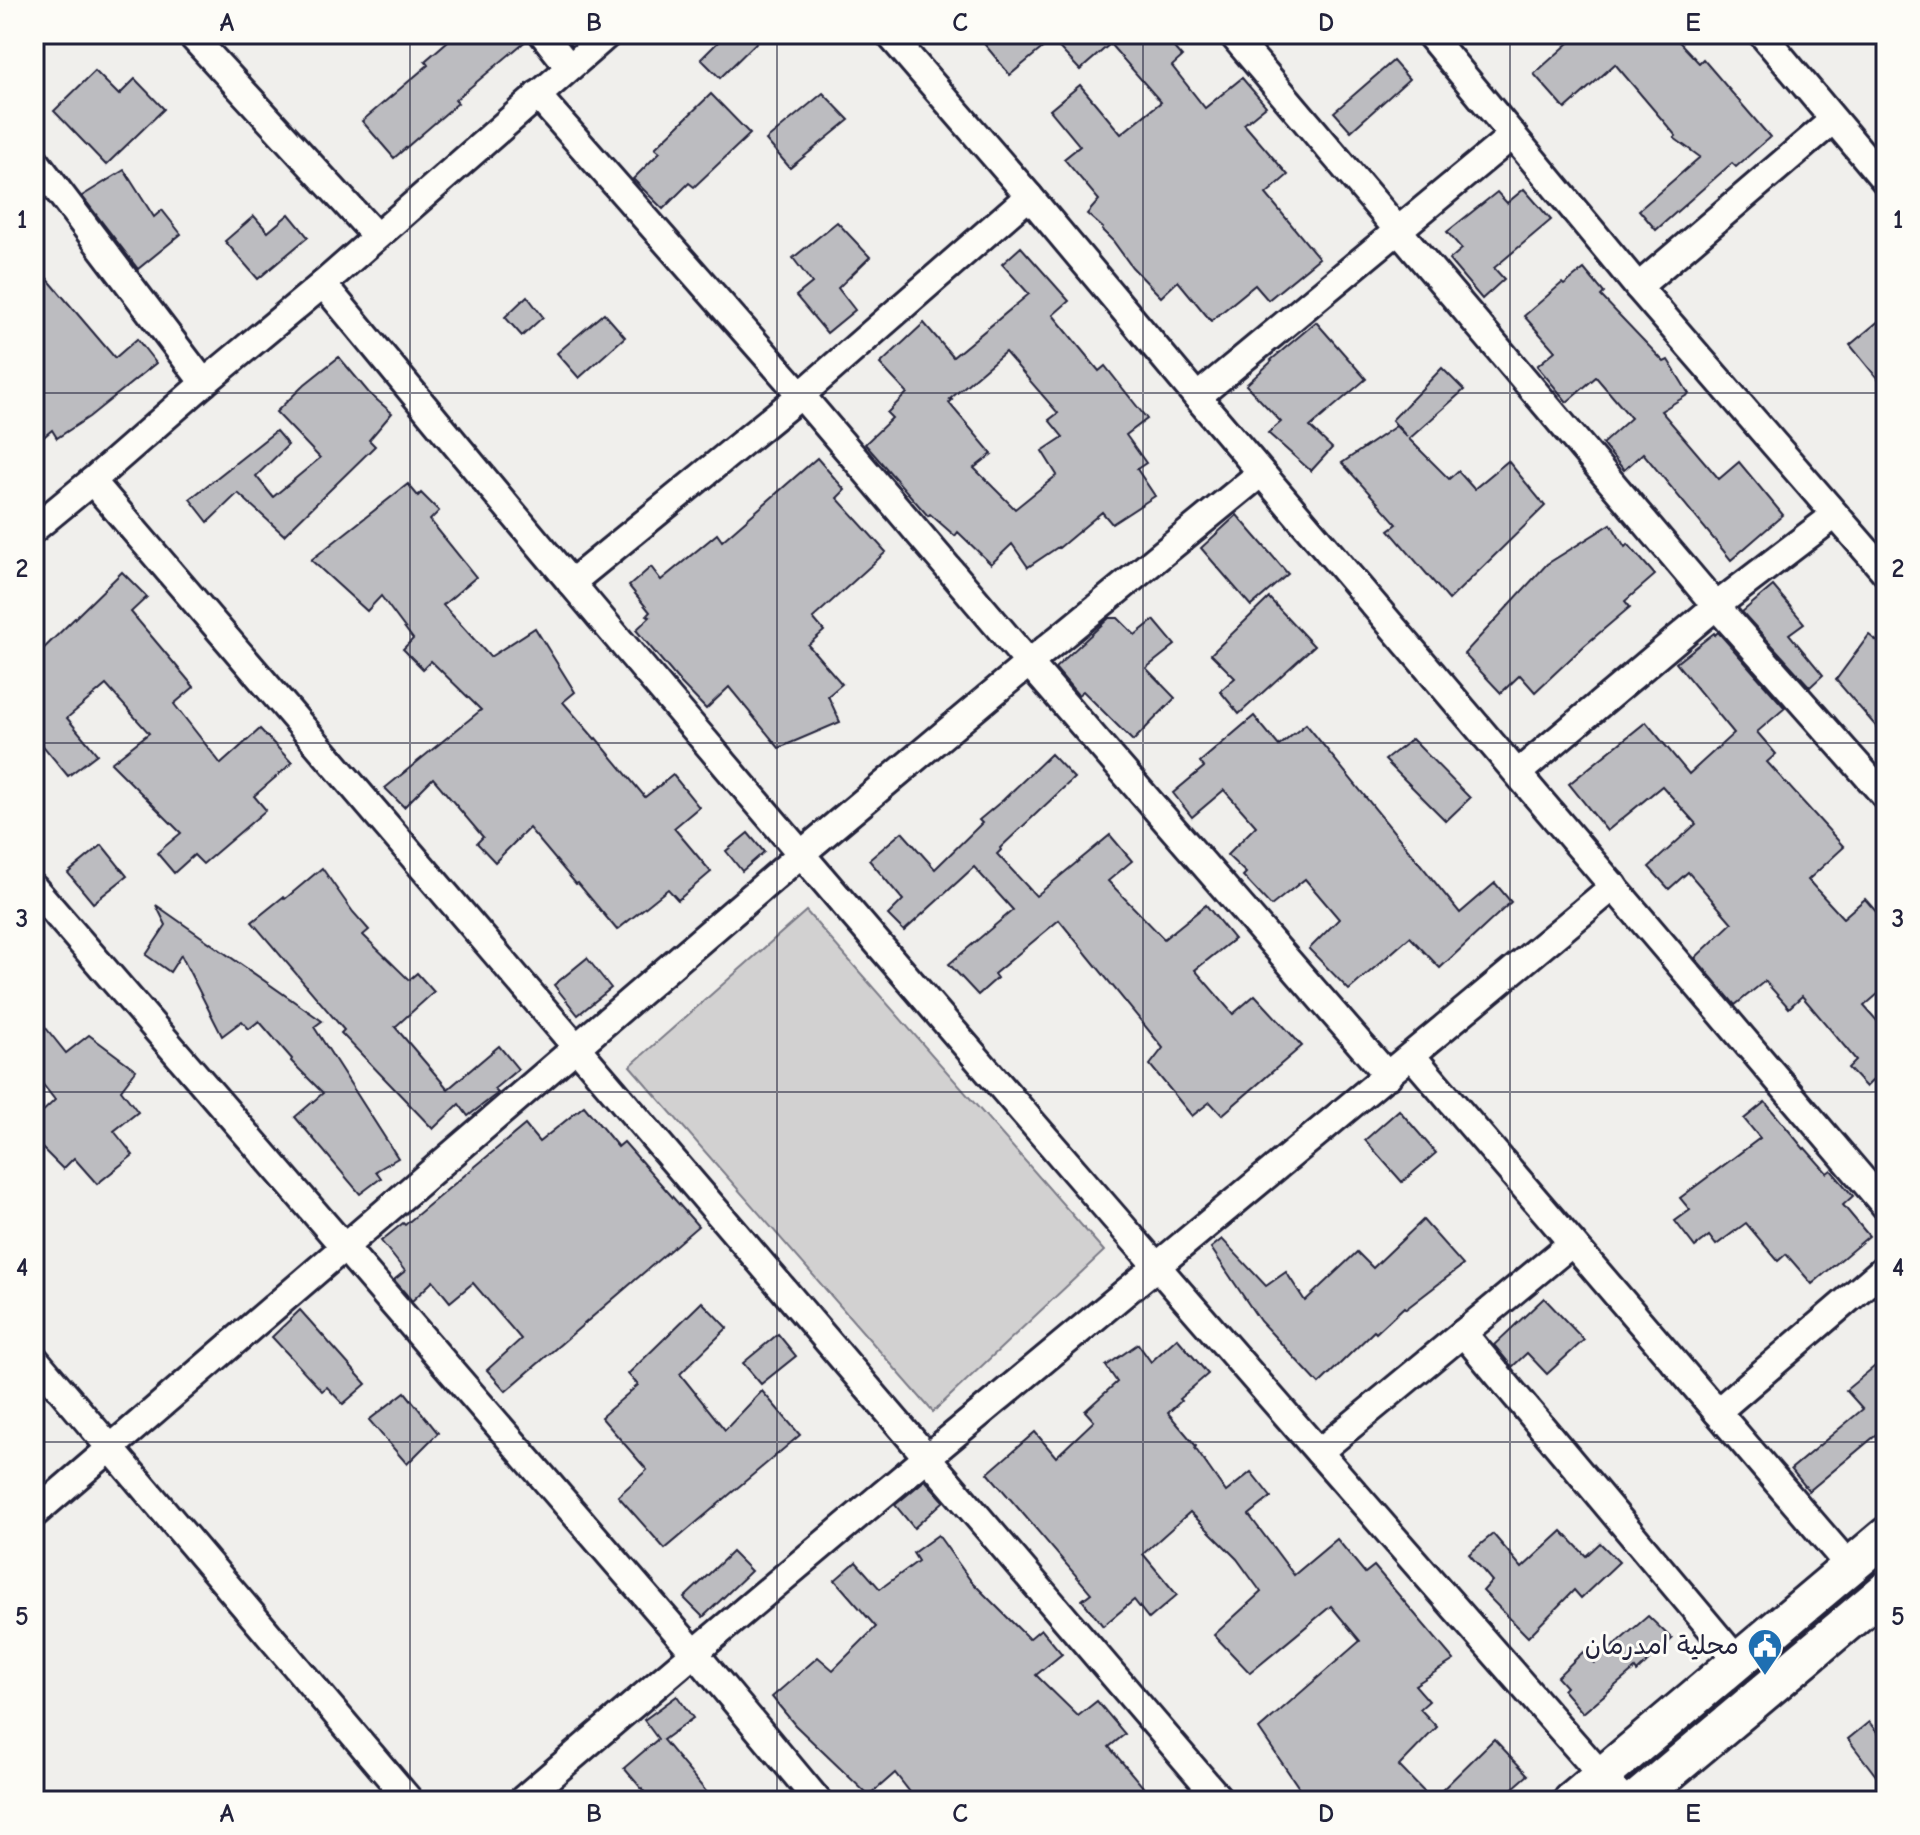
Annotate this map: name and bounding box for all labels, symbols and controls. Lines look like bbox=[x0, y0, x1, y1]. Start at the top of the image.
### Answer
text: A bbox=[220, 8, 235, 38]
text: B bbox=[586, 8, 602, 38]
text: C bbox=[952, 8, 968, 38]
text: D bbox=[1318, 8, 1334, 38]
text: E bbox=[1685, 8, 1701, 38]
text: 1 bbox=[17, 205, 27, 235]
text: 1 bbox=[1893, 205, 1903, 235]
text: 2 bbox=[16, 554, 28, 584]
text: 2 bbox=[1892, 554, 1904, 584]
text: 3 bbox=[16, 904, 28, 934]
text: 3 bbox=[1892, 904, 1904, 934]
text: 4 bbox=[16, 1253, 28, 1283]
text: 4 bbox=[1892, 1253, 1904, 1283]
text: 5 bbox=[15, 1602, 29, 1632]
text: 5 bbox=[1891, 1602, 1905, 1632]
public building icon: محلية امدرمان bbox=[1746, 1627, 1784, 1677]
place label: محلية امدرمان bbox=[1585, 1631, 1739, 1661]
text: A bbox=[220, 1799, 235, 1829]
text: B bbox=[586, 1799, 602, 1829]
text: C bbox=[952, 1799, 968, 1829]
text: D bbox=[1318, 1799, 1334, 1829]
text: E bbox=[1685, 1799, 1701, 1829]

